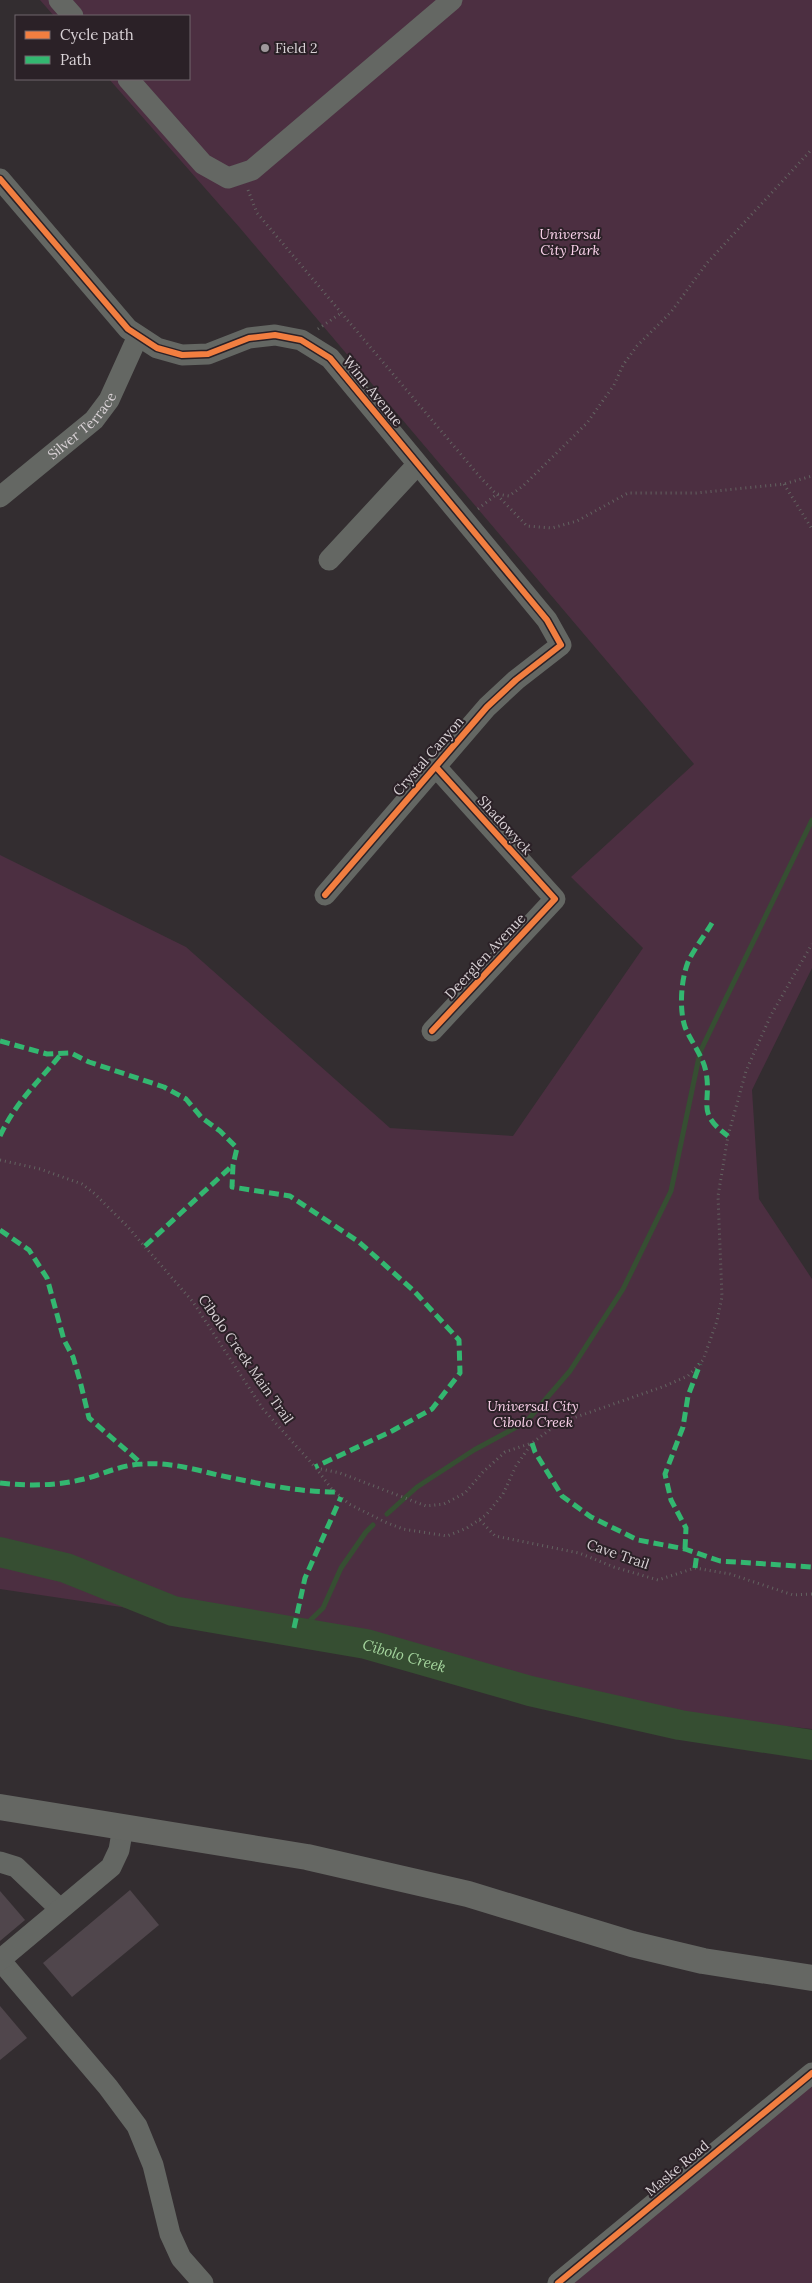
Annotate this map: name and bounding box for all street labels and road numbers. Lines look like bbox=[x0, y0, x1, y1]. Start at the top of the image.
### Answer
street label: Winn Avenue bbox=[339, 352, 407, 430]
street label: Silver Terrace bbox=[44, 389, 120, 463]
street label: Crystal Canyon bbox=[389, 712, 468, 799]
street label: Shadowyck bbox=[474, 792, 537, 859]
street label: Deerglen Avenue bbox=[441, 909, 530, 1003]
street label: Cibolo Creek Main Trail bbox=[195, 1291, 298, 1427]
street label: Cave Trail bbox=[584, 1535, 652, 1573]
street label: Maske Road bbox=[641, 2136, 713, 2200]

